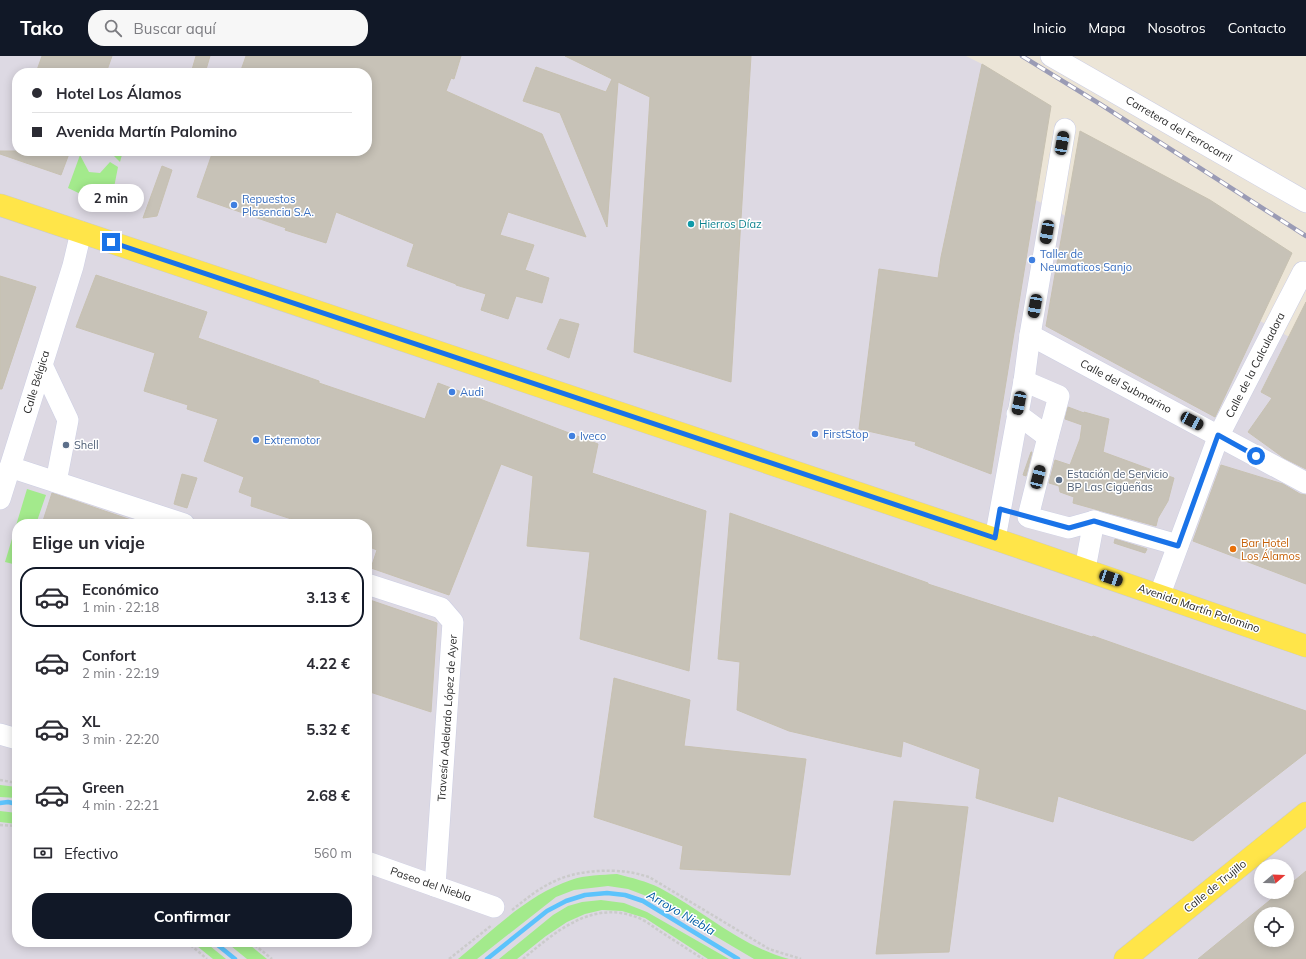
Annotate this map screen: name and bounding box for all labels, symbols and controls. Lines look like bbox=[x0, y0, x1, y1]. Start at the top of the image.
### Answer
search box bbox=[88, 10, 368, 46]
text: Tako bbox=[20, 16, 64, 40]
icon: search bbox=[102, 17, 124, 39]
text: Buscar aquí bbox=[134, 19, 216, 38]
text: Inicio bbox=[1033, 19, 1066, 37]
text: Mapa bbox=[1088, 19, 1126, 37]
text: Nosotros bbox=[1148, 19, 1206, 37]
text: Contacto bbox=[1228, 19, 1286, 37]
text: Hotel Los Álamos bbox=[56, 84, 181, 103]
street label: Carretera del Ferrocarril bbox=[1123, 93, 1235, 165]
text: Avenida Martín Palomino bbox=[56, 122, 237, 141]
car bbox=[1054, 130, 1070, 156]
callout: 2 min bbox=[78, 184, 144, 212]
text: 2 min bbox=[94, 190, 128, 206]
place label: Repuestos Plasencia S.A. bbox=[242, 192, 314, 219]
marker: Repuestos Plasencia S.A. bbox=[229, 200, 239, 210]
place label: Hierros Díaz bbox=[699, 217, 762, 231]
marker: Hierros Díaz bbox=[686, 219, 696, 229]
car bbox=[1039, 219, 1055, 245]
route end bbox=[102, 233, 120, 251]
place label: Taller de Neumaticos Sanjo bbox=[1040, 247, 1132, 274]
marker: Taller de Neumaticos Sanjo bbox=[1027, 255, 1037, 265]
car bbox=[1027, 293, 1043, 319]
street label: Calle de la Calculadora bbox=[1222, 310, 1288, 420]
street label: Calle Bélgica bbox=[20, 349, 52, 415]
street label: Calle del Submarino bbox=[1078, 356, 1174, 416]
place label: Audi bbox=[460, 385, 484, 399]
marker: Audi bbox=[447, 387, 457, 397]
car bbox=[1011, 390, 1027, 416]
car bbox=[1179, 410, 1205, 432]
place label: FirstStop bbox=[823, 427, 869, 441]
place label: Iveco bbox=[580, 429, 606, 443]
marker: FirstStop bbox=[810, 429, 820, 439]
marker: Iveco bbox=[567, 431, 577, 441]
place label: Extremotor bbox=[264, 433, 320, 447]
marker: Extremotor bbox=[251, 435, 261, 445]
place label: Shell bbox=[74, 438, 99, 452]
marker: Shell bbox=[61, 440, 71, 450]
route start bbox=[1247, 447, 1265, 465]
car bbox=[1029, 464, 1047, 490]
place label: Estación de Servicio BP Las Cigüeñas bbox=[1067, 467, 1168, 494]
marker: Estación de Servicio BP Las Cigüeñas bbox=[1054, 475, 1064, 485]
text: Elige un viaje bbox=[32, 531, 145, 554]
place label: Bar Hotel Los Álamos bbox=[1241, 536, 1300, 563]
marker: Bar Hotel Los Álamos bbox=[1228, 544, 1238, 554]
car bbox=[1098, 568, 1124, 588]
icon: car bbox=[34, 579, 70, 615]
text: Económico bbox=[82, 580, 159, 599]
street label: Avenida Martín Palomino bbox=[1136, 581, 1262, 635]
text: 3.13 € bbox=[306, 588, 350, 607]
text: 1 min · 22:18 bbox=[82, 599, 159, 615]
street label: Travesía Adelardo López de Ayer bbox=[434, 634, 460, 802]
icon: car bbox=[34, 645, 70, 681]
text: Confort bbox=[82, 646, 136, 665]
text: 4.22 € bbox=[306, 654, 350, 673]
text: 2 min · 22:19 bbox=[82, 665, 159, 681]
icon: car bbox=[34, 711, 70, 747]
text: XL bbox=[82, 712, 100, 731]
text: 5.32 € bbox=[306, 720, 350, 739]
text: 3 min · 22:20 bbox=[82, 731, 159, 747]
icon: car bbox=[34, 777, 70, 813]
text: Green bbox=[82, 778, 124, 797]
text: 2.68 € bbox=[306, 786, 350, 805]
text: 4 min · 22:21 bbox=[82, 797, 159, 813]
icon: cash bbox=[32, 842, 54, 864]
text: Efectivo bbox=[64, 844, 118, 863]
text: 560 m bbox=[314, 845, 352, 861]
street label: Calle de Trujillo bbox=[1181, 857, 1249, 915]
north arrow bbox=[1254, 859, 1294, 899]
map controls bbox=[1254, 859, 1294, 947]
street label: Paseo del Niebla bbox=[389, 864, 473, 904]
water label: Arroyo Niebla bbox=[644, 887, 718, 938]
button: Confirmar bbox=[32, 893, 352, 939]
button: locate bbox=[1254, 907, 1294, 947]

